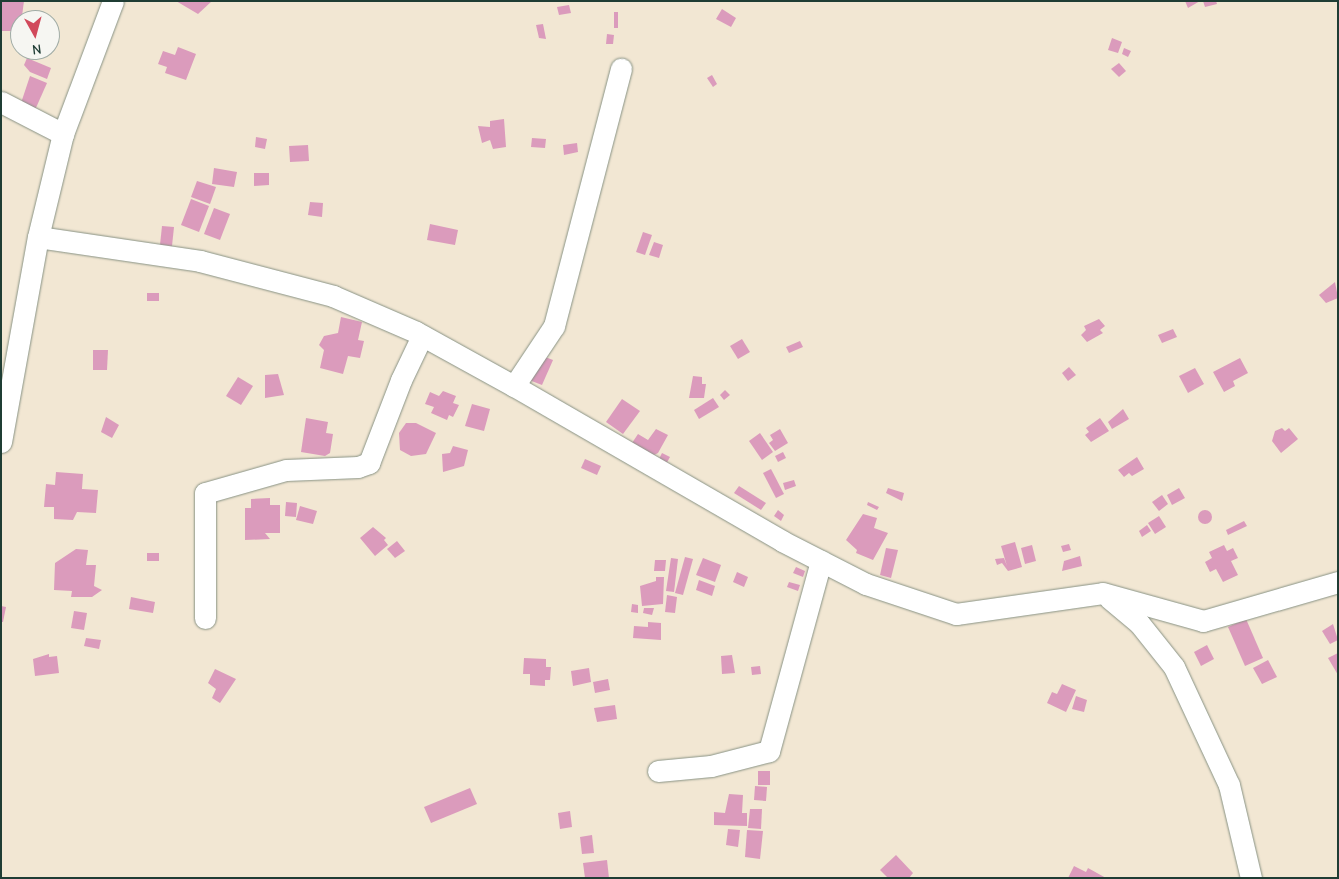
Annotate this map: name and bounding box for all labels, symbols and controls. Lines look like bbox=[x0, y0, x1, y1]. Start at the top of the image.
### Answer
north arrow bbox=[10, 10, 60, 60]
text: N bbox=[31, 40, 42, 58]

